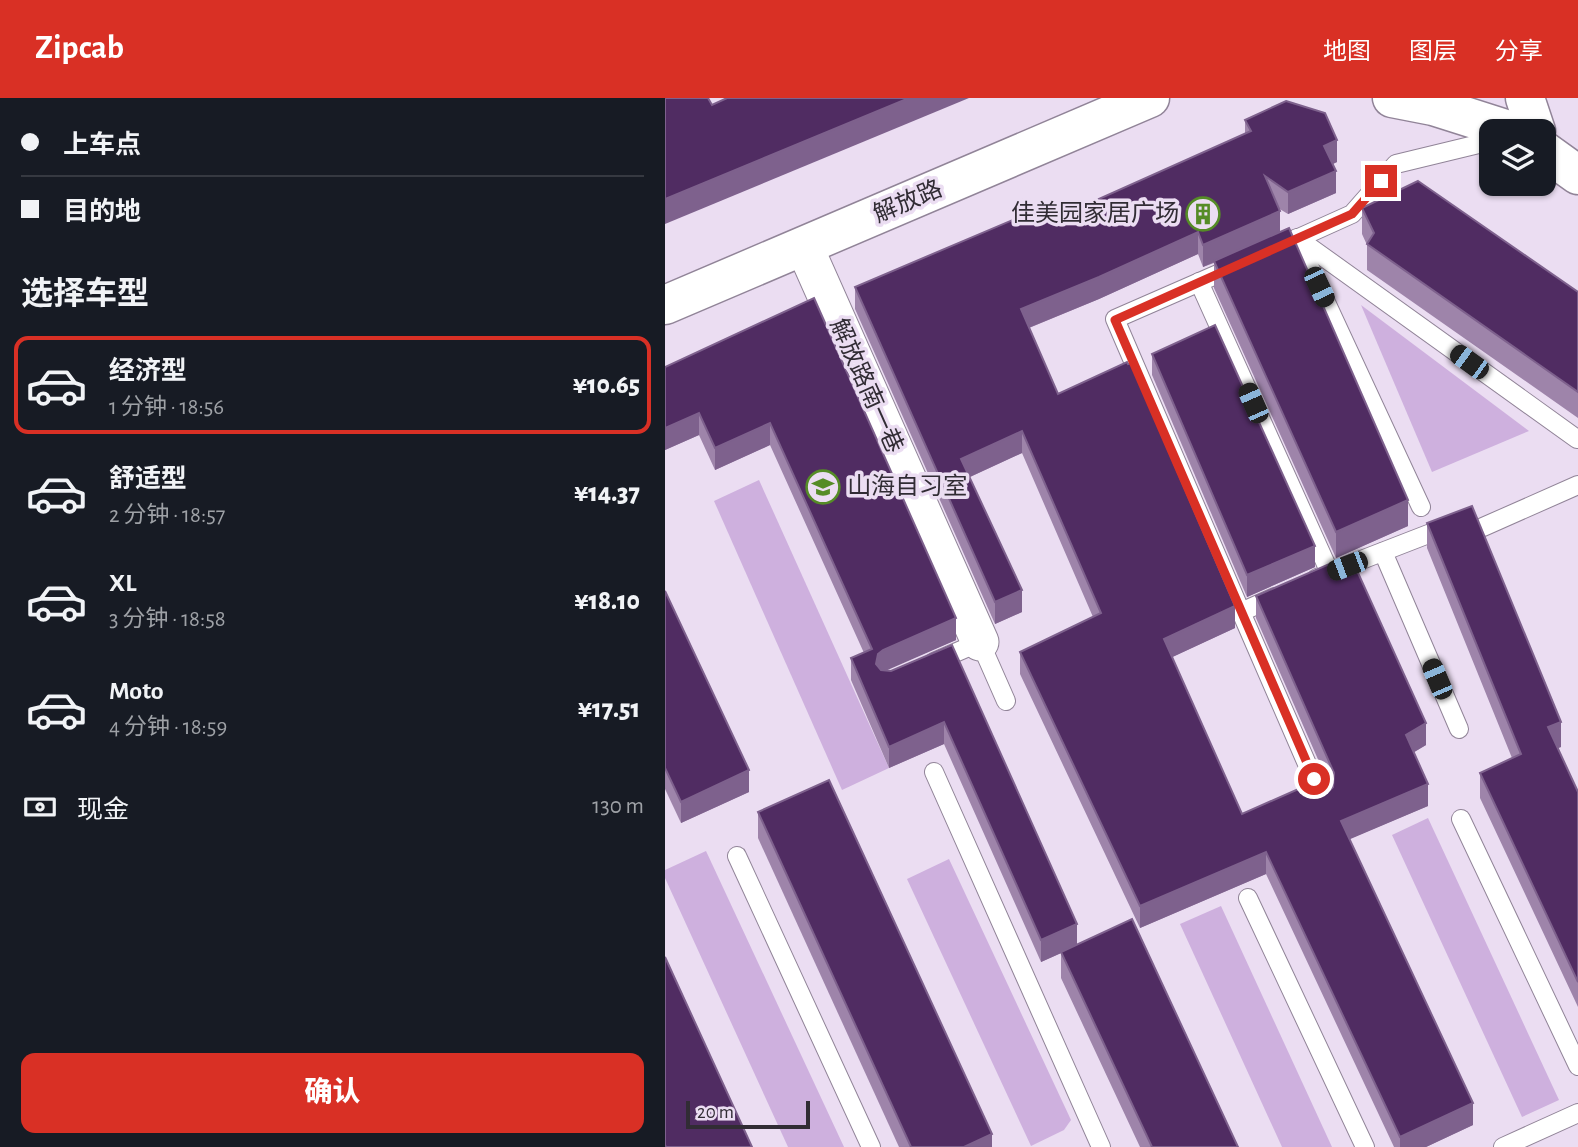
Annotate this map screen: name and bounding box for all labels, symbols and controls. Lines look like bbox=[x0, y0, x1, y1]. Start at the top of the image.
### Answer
text: Zipcab bbox=[35, 32, 124, 65]
text: 地图 bbox=[1323, 40, 1371, 64]
text: 图层 bbox=[1409, 40, 1457, 64]
text: 分享 bbox=[1495, 40, 1543, 64]
map controls bbox=[1479, 119, 1556, 196]
button: layers bbox=[1479, 119, 1556, 196]
text: 上车点 bbox=[63, 132, 141, 158]
route end bbox=[1365, 165, 1397, 197]
street label: 解放路 bbox=[869, 175, 946, 227]
building icon: 佳美园家居广场 bbox=[1184, 195, 1222, 233]
text: 目的地 bbox=[63, 199, 141, 225]
place label: 佳美园家居广场 bbox=[1011, 200, 1179, 226]
car bbox=[1301, 264, 1338, 310]
text: 选择车型 bbox=[21, 278, 149, 310]
street label: 解放路南一巷 bbox=[826, 315, 908, 457]
car bbox=[1446, 341, 1493, 383]
icon: car bbox=[25, 354, 88, 417]
text: 经济型 bbox=[109, 358, 187, 384]
text: ¥10.65 bbox=[573, 372, 640, 398]
car bbox=[1235, 380, 1272, 426]
text: 1 分钟 · 18:56 bbox=[109, 396, 224, 419]
icon: car bbox=[25, 462, 88, 525]
text: 舒适型 bbox=[109, 466, 187, 492]
school or university icon: 山海自习室 bbox=[804, 468, 842, 506]
place label: 山海自习室 bbox=[847, 473, 967, 499]
text: ¥14.37 bbox=[574, 480, 640, 506]
text: 2 分钟 · 18:57 bbox=[109, 504, 225, 527]
car bbox=[1324, 549, 1371, 583]
icon: car bbox=[25, 570, 88, 633]
text: XL bbox=[109, 570, 136, 596]
text: ¥18.10 bbox=[574, 588, 640, 614]
text: 3 分钟 · 18:58 bbox=[109, 608, 226, 631]
car bbox=[1420, 656, 1455, 702]
icon: car bbox=[25, 678, 88, 741]
text: Moto bbox=[109, 678, 164, 704]
text: ¥17.51 bbox=[578, 696, 640, 722]
text: 4 分钟 · 18:59 bbox=[109, 716, 227, 739]
route start bbox=[1298, 763, 1330, 795]
icon: cash bbox=[21, 788, 59, 826]
text: 130 m bbox=[592, 795, 644, 818]
text: 现金 bbox=[77, 797, 129, 823]
button: 确认 bbox=[21, 1053, 644, 1133]
scale bar bbox=[686, 1098, 810, 1130]
text: 20 m bbox=[697, 1103, 734, 1122]

